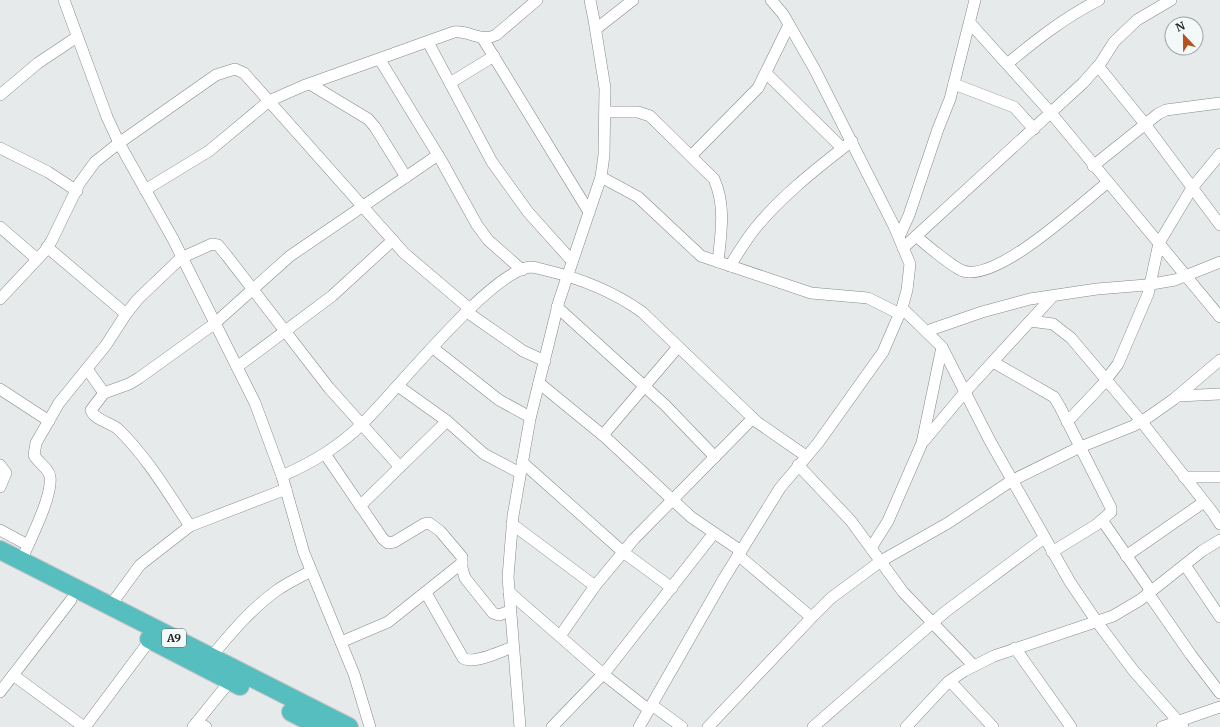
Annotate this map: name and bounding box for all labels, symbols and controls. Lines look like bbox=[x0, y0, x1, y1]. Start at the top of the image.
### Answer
north arrow bbox=[1164, 16, 1204, 56]
text: N bbox=[1174, 18, 1187, 35]
road number: A9 bbox=[162, 629, 186, 647]

